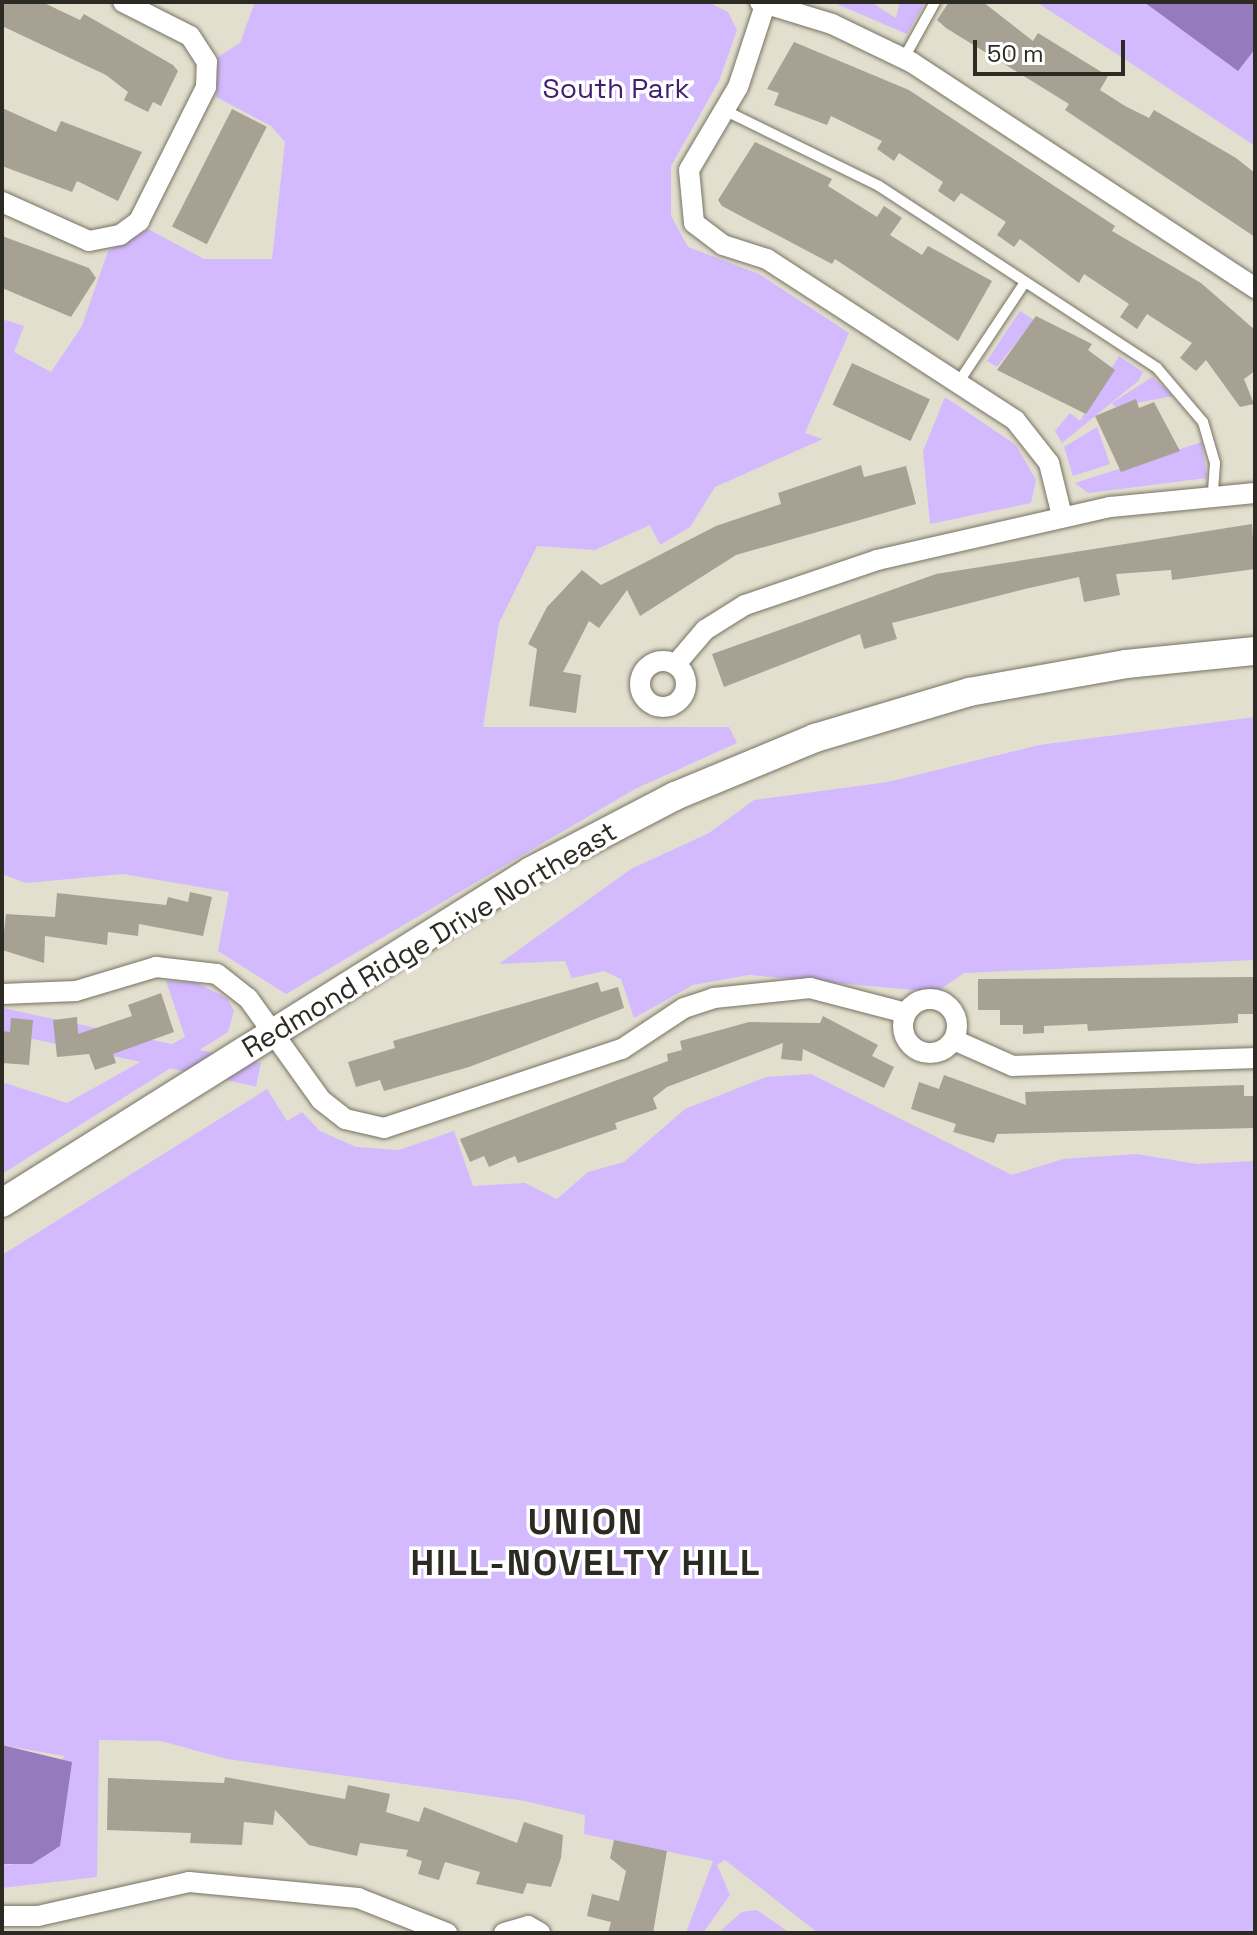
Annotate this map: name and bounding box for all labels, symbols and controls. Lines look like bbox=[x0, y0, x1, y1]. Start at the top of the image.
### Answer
scale bar bbox=[977, 24, 1129, 74]
text: 50 m bbox=[987, 38, 1044, 69]
park label: South Park bbox=[542, 71, 690, 105]
street label: Redmond Ridge Drive Northeast bbox=[236, 814, 622, 1064]
district label: UNION HILL-NOVELTY HILL bbox=[410, 1500, 762, 1585]

